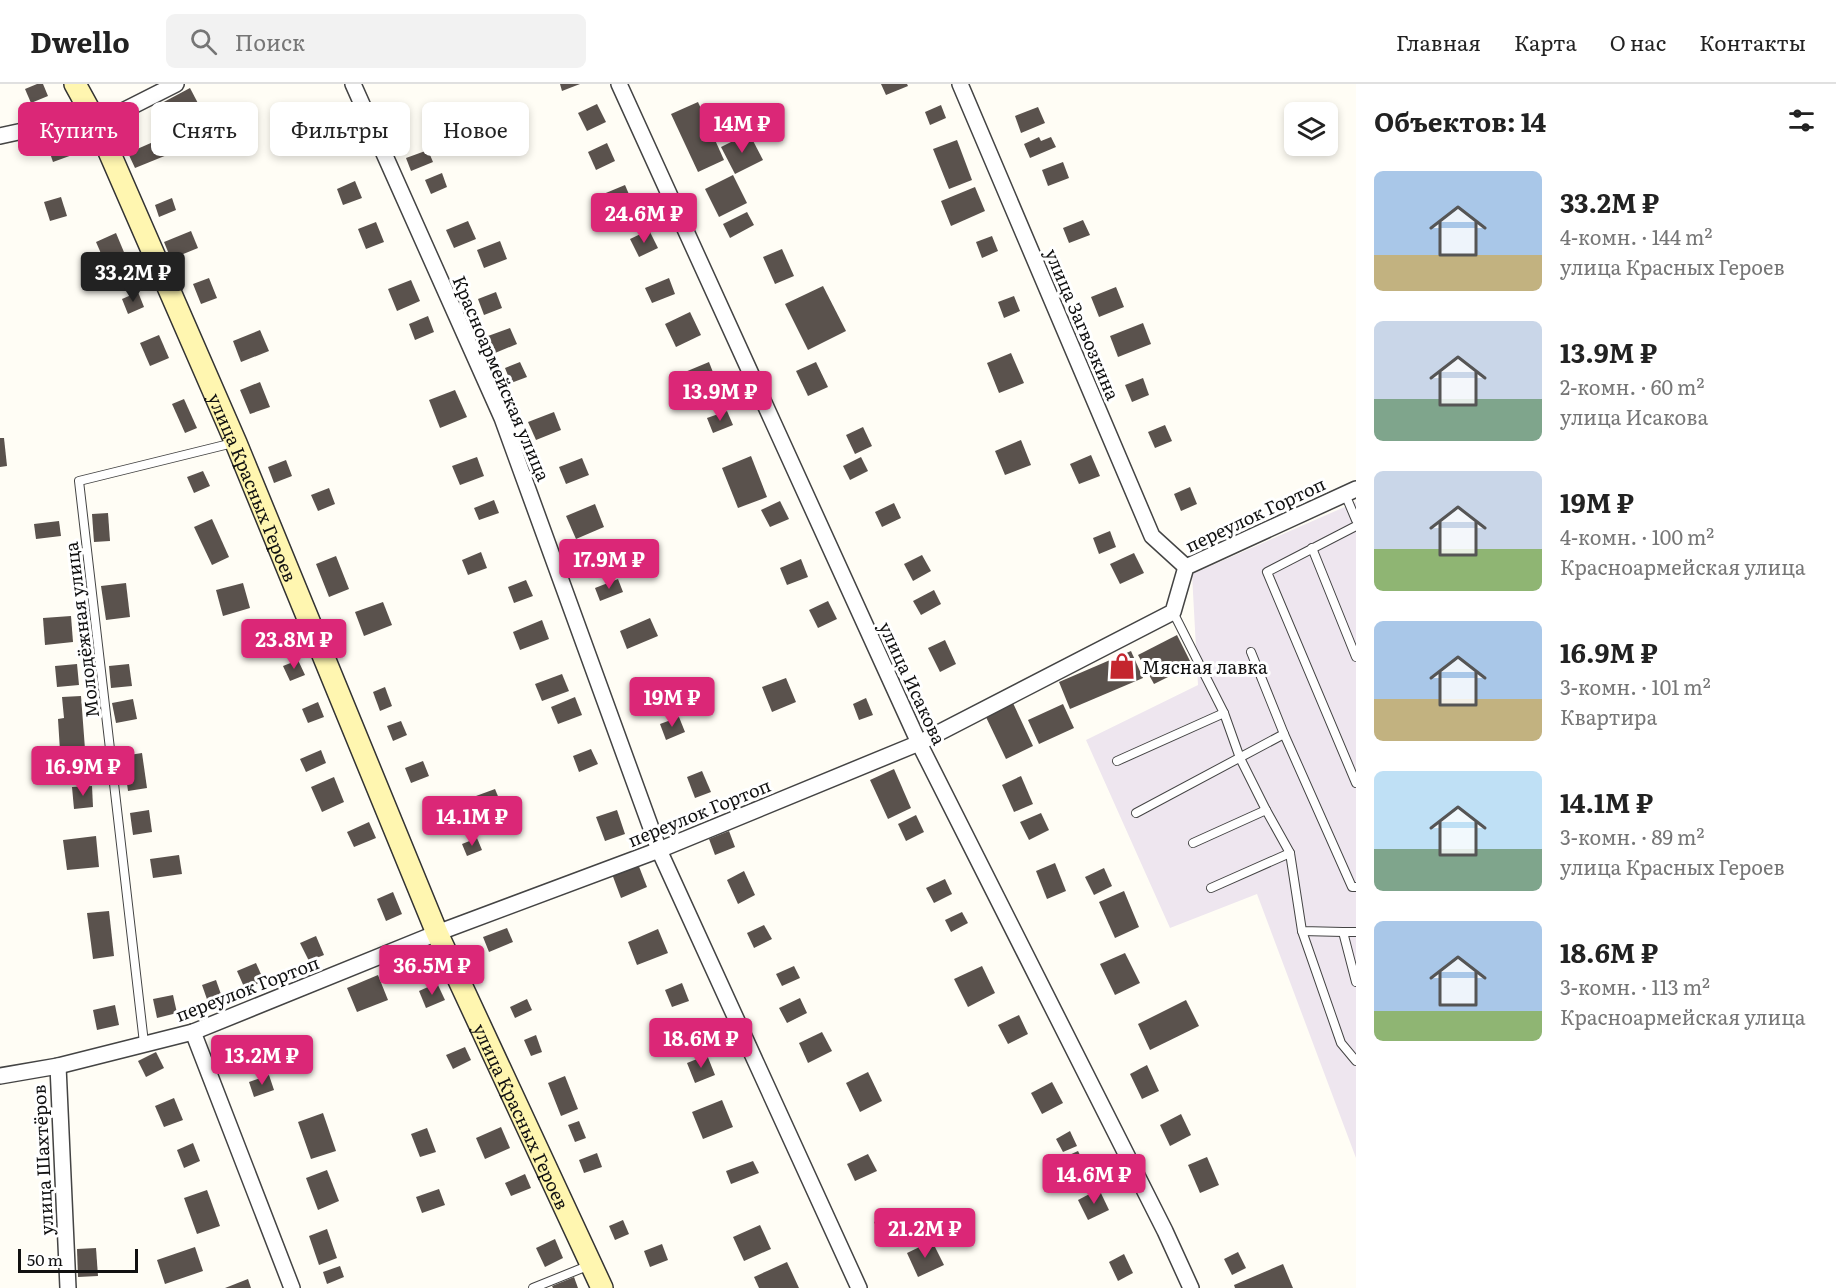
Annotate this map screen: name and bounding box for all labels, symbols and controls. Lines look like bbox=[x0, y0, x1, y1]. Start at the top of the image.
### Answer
search box bbox=[166, 14, 586, 68]
text: Dwello bbox=[30, 20, 130, 62]
icon: search bbox=[187, 25, 220, 58]
text: Поиск bbox=[235, 25, 305, 58]
text: Главная bbox=[1396, 26, 1481, 57]
text: Карта bbox=[1514, 26, 1577, 57]
text: О нас bbox=[1610, 26, 1666, 57]
text: Контакты bbox=[1699, 26, 1806, 57]
text: Объектов: 14 bbox=[1374, 101, 1546, 140]
chip: Купить bbox=[18, 102, 139, 156]
chip: Снять bbox=[151, 102, 258, 156]
chip: Фильтры bbox=[270, 102, 410, 156]
chip: Новое bbox=[422, 102, 529, 156]
map controls bbox=[1284, 102, 1338, 156]
button: layers bbox=[1284, 102, 1338, 156]
pin: 14M ₽ bbox=[700, 103, 784, 154]
icon: filters bbox=[1785, 104, 1818, 137]
text: 14M ₽ bbox=[714, 107, 770, 137]
text: 33.2M ₽ bbox=[1560, 182, 1659, 221]
pin: 24.6M ₽ bbox=[589, 193, 699, 244]
icon: home bbox=[1422, 195, 1494, 267]
text: 24.6M ₽ bbox=[605, 197, 683, 227]
text: 4-комн. · 144 m² bbox=[1560, 221, 1712, 251]
street label: улица Загвозкина bbox=[1039, 244, 1127, 404]
text: улица Красных Героев bbox=[1560, 251, 1785, 281]
pin: 33.2M ₽ bbox=[78, 252, 188, 303]
text: 33.2M ₽ bbox=[95, 256, 171, 286]
street label: Красноармейская улица bbox=[446, 271, 558, 485]
text: 13.9M ₽ bbox=[1560, 332, 1657, 371]
icon: home bbox=[1422, 345, 1494, 417]
pin: 13.9M ₽ bbox=[665, 371, 775, 422]
text: 2-комн. · 60 m² bbox=[1560, 371, 1704, 401]
text: 13.9M ₽ bbox=[683, 375, 757, 405]
street label: улица Красных Героев bbox=[202, 388, 305, 586]
text: улица Исакова bbox=[1560, 401, 1708, 431]
street label: переулок Гортоп bbox=[1180, 470, 1330, 558]
text: 19M ₽ bbox=[1560, 482, 1634, 521]
icon: home bbox=[1422, 495, 1494, 567]
text: 4-комн. · 100 m² bbox=[1560, 521, 1714, 551]
pin: 17.9M ₽ bbox=[554, 539, 664, 590]
street label: Молодёжная улица bbox=[57, 540, 105, 720]
text: 17.9M ₽ bbox=[573, 543, 645, 573]
text: Красноармейская улица bbox=[1560, 551, 1806, 581]
street label: улица Исакова bbox=[873, 617, 954, 749]
pin: 23.8M ₽ bbox=[239, 619, 349, 670]
text: 23.8M ₽ bbox=[255, 623, 333, 653]
text: 16.9M ₽ bbox=[1560, 632, 1658, 671]
icon: home bbox=[1422, 645, 1494, 717]
shop icon: Мясная лавка bbox=[1107, 651, 1137, 681]
place label: Мясная лавка bbox=[1142, 653, 1268, 680]
text: 3-комн. · 101 m² bbox=[1560, 671, 1711, 701]
pin: 19M ₽ bbox=[630, 677, 714, 728]
text: 19M ₽ bbox=[644, 681, 700, 711]
text: Квартира bbox=[1560, 701, 1657, 731]
pin: 16.9M ₽ bbox=[28, 746, 138, 797]
text: 16.9M ₽ bbox=[45, 750, 121, 780]
street label: переулок Гортоп bbox=[623, 771, 775, 853]
text: 14.1M ₽ bbox=[1560, 782, 1653, 821]
icon: home bbox=[1422, 795, 1494, 867]
pin: 14.1M ₽ bbox=[417, 796, 527, 847]
text: 14.1M ₽ bbox=[436, 800, 508, 830]
text: 3-комн. · 89 m² bbox=[1560, 821, 1704, 851]
text: улица Красных Героев bbox=[1560, 851, 1785, 881]
text: 18.6M ₽ bbox=[1560, 932, 1658, 971]
pin: 36.5M ₽ bbox=[377, 945, 487, 996]
icon: home bbox=[1422, 945, 1494, 1017]
street label: переулок Гортоп bbox=[171, 948, 323, 1028]
text: 36.5M ₽ bbox=[393, 949, 471, 979]
text: 3-комн. · 113 m² bbox=[1560, 971, 1710, 1001]
text: Красноармейская улица bbox=[1560, 1001, 1806, 1031]
pin: 18.6M ₽ bbox=[646, 1018, 756, 1069]
street label: улица Красных Героев bbox=[467, 1019, 577, 1213]
text: 18.6M ₽ bbox=[663, 1022, 739, 1052]
pin: 13.2M ₽ bbox=[207, 1035, 317, 1086]
text: 13.2M ₽ bbox=[225, 1039, 299, 1069]
street label: улица Шахтёров bbox=[25, 1084, 59, 1236]
pin: 14.6M ₽ bbox=[1039, 1154, 1149, 1205]
text: 14.6M ₽ bbox=[1057, 1158, 1131, 1188]
pin: 21.2M ₽ bbox=[870, 1208, 980, 1259]
text: 21.2M ₽ bbox=[888, 1212, 962, 1242]
scale bar bbox=[18, 1246, 138, 1274]
text: 50 m bbox=[27, 1247, 63, 1271]

